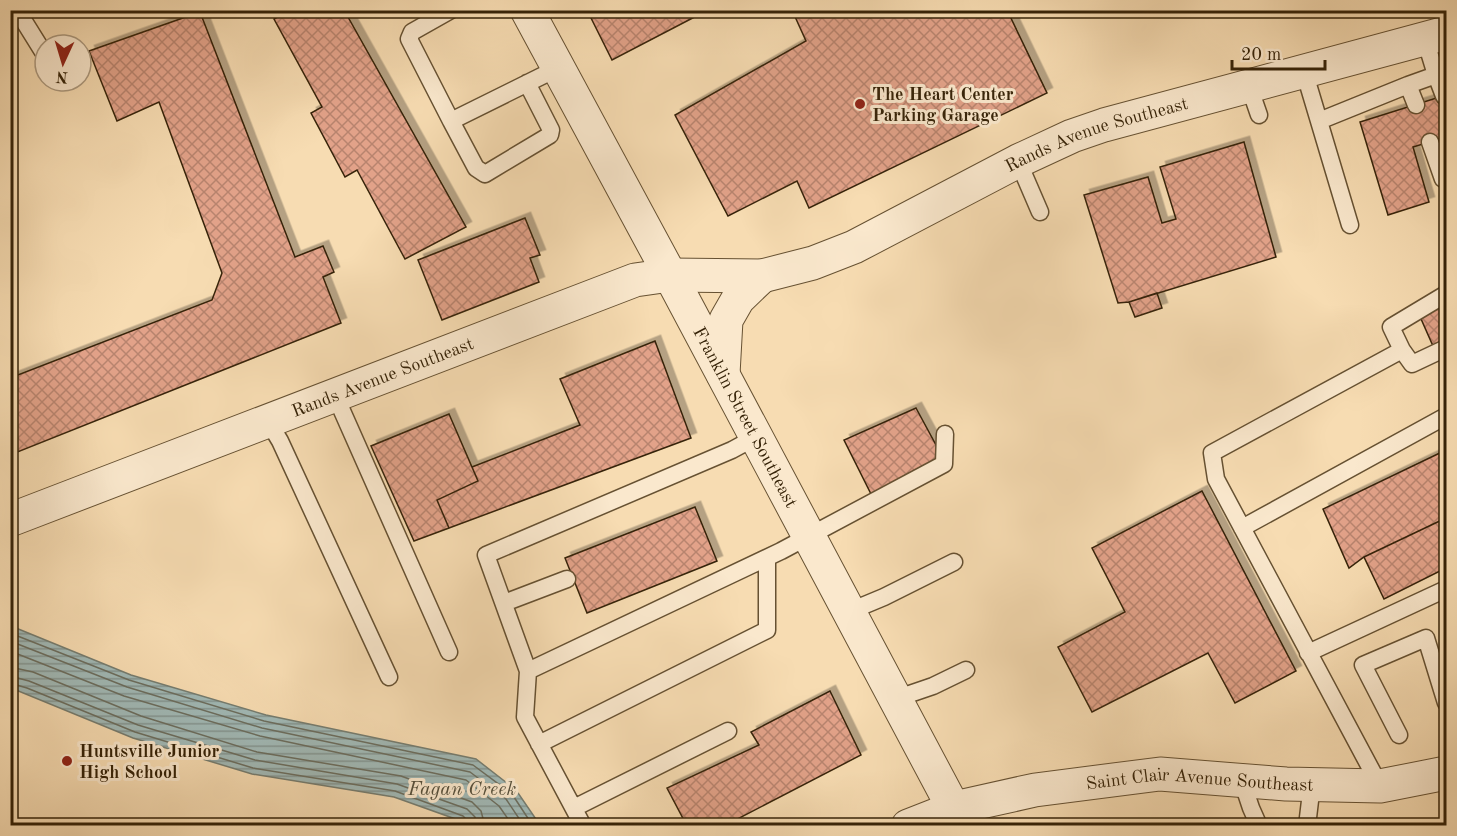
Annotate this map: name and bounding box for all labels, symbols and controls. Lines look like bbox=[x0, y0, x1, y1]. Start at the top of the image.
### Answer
north arrow bbox=[33, 33, 93, 93]
scale bar bbox=[1232, 33, 1325, 71]
text: 20 m bbox=[1241, 46, 1281, 64]
text: N bbox=[55, 68, 69, 84]
place label: The Heart Center Parking Garage bbox=[872, 86, 1014, 125]
street label: Rands Avenue Southeast bbox=[1003, 95, 1190, 176]
marker: The Heart Center Parking Garage bbox=[853, 97, 867, 111]
street label: Franklin Street Southeast bbox=[689, 324, 800, 511]
street label: Rands Avenue Southeast bbox=[289, 335, 476, 421]
place label: Huntsville Junior High School bbox=[79, 743, 220, 782]
marker: Huntsville Junior High School bbox=[60, 754, 74, 768]
street label: Saint Clair Avenue Southeast bbox=[1085, 766, 1314, 795]
water label: Fagan Creek bbox=[407, 780, 516, 800]

